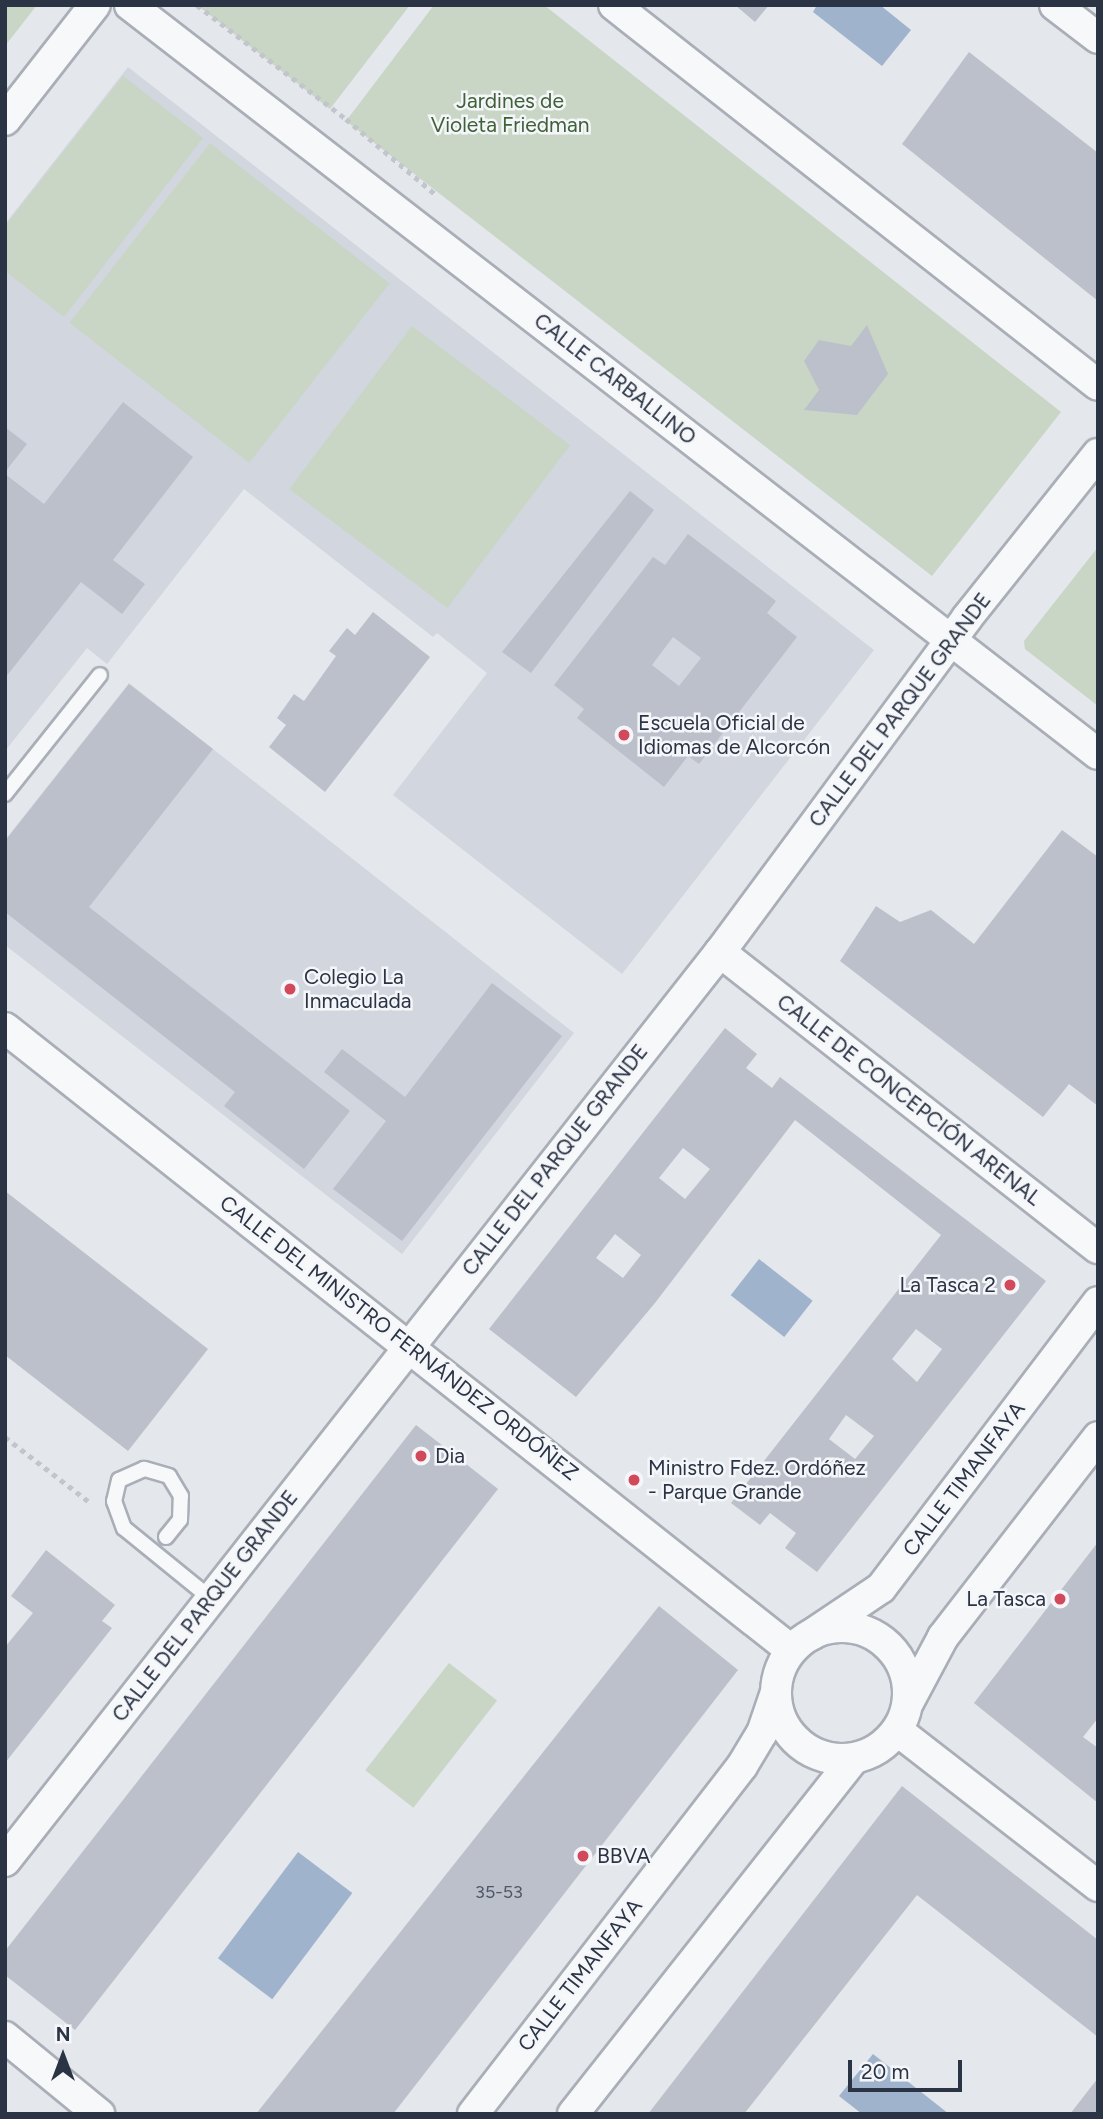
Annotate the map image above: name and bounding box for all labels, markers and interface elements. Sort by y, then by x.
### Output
park label: Jardines de Violeta Friedman [431,88,589,138]
street label: CALLE CARBALLINO [529,308,701,450]
street label: CALLE DEL PARQUE GRANDE [804,588,996,832]
place label: Escuela Oficial de Idiomas de Alcorcón [638,710,830,760]
marker: Escuela Oficial de Idiomas de Alcorcón [616,727,632,743]
place label: Colegio La Inmaculada [304,964,411,1014]
marker: Colegio La Inmaculada [282,981,298,997]
street label: CALLE DE CONCEPCIÓN ARENAL [772,989,1046,1211]
street label: CALLE DEL PARQUE GRANDE [457,1039,653,1281]
street label: CALLE DEL MINISTRO FERNÁNDEZ ORDÓÑEZ [215,1190,583,1486]
place label: La Tasca 2 [899,1272,996,1298]
marker: La Tasca 2 [1002,1277,1018,1293]
street label: CALLE TIMANFAYA [898,1397,1030,1561]
place label: Dia [435,1443,465,1469]
marker: Dia [413,1448,429,1464]
place label: Ministro Fdez. Ordóñez - Parque Grande [648,1455,866,1505]
marker: Ministro Fdez. Ordóñez - Parque Grande [626,1472,642,1488]
street label: CALLE DEL PARQUE GRANDE [107,1485,303,1727]
place label: La Tasca [966,1586,1046,1612]
marker: La Tasca [1052,1591,1068,1607]
place label: BBVA [597,1843,651,1869]
marker: BBVA [575,1848,591,1864]
house number: 35-53 [475,1881,523,1903]
street label: CALLE TIMANFAYA [513,1894,647,2056]
north arrow [28,2021,98,2091]
text: N [56,2023,70,2046]
scale bar [851,2046,965,2090]
text: 20 m [861,2059,909,2084]

